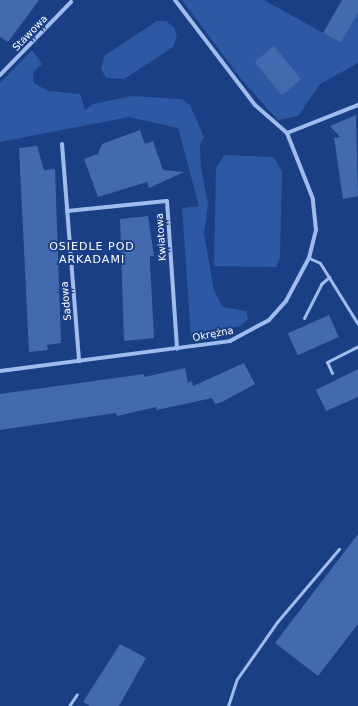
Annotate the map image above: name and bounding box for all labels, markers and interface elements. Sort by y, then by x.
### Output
street label: Stawowa [10,13,50,53]
street label: Kwiatowa [153,213,169,261]
district label: OSIEDLE POD ARKADAMI [49,241,135,267]
street label: Sadowa [58,281,74,321]
street label: Okrężna [191,324,235,344]

